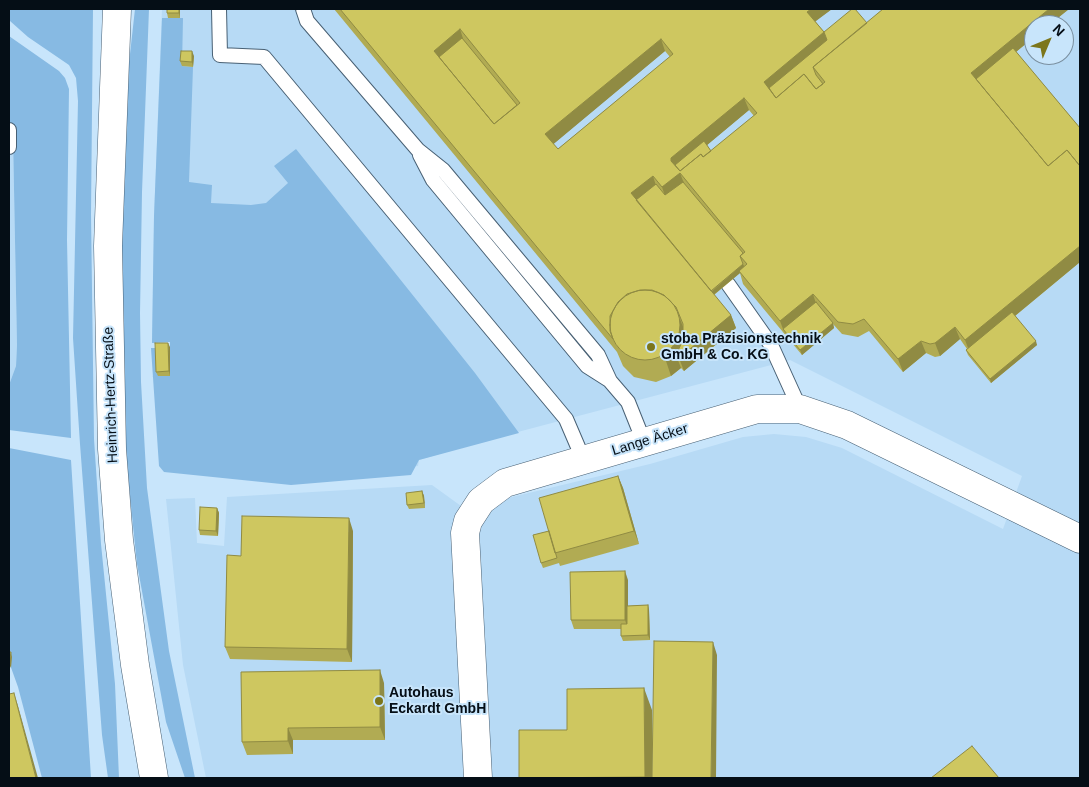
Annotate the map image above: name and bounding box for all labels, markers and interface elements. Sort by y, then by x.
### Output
north arrow [1024,15,1074,65]
text: N [1050,21,1068,39]
street label: Heinrich-Hertz-Straße [100,327,122,463]
place label: stoba Präzisionstechnik GmbH & Co. KG [661,331,821,364]
marker: stoba Präzisionstechnik GmbH & Co. KG [645,341,657,353]
street label: Lange Äcker [610,420,690,460]
place label: Autohaus Eckardt GmbH [389,685,486,718]
marker: Autohaus Eckardt GmbH [373,695,385,707]

